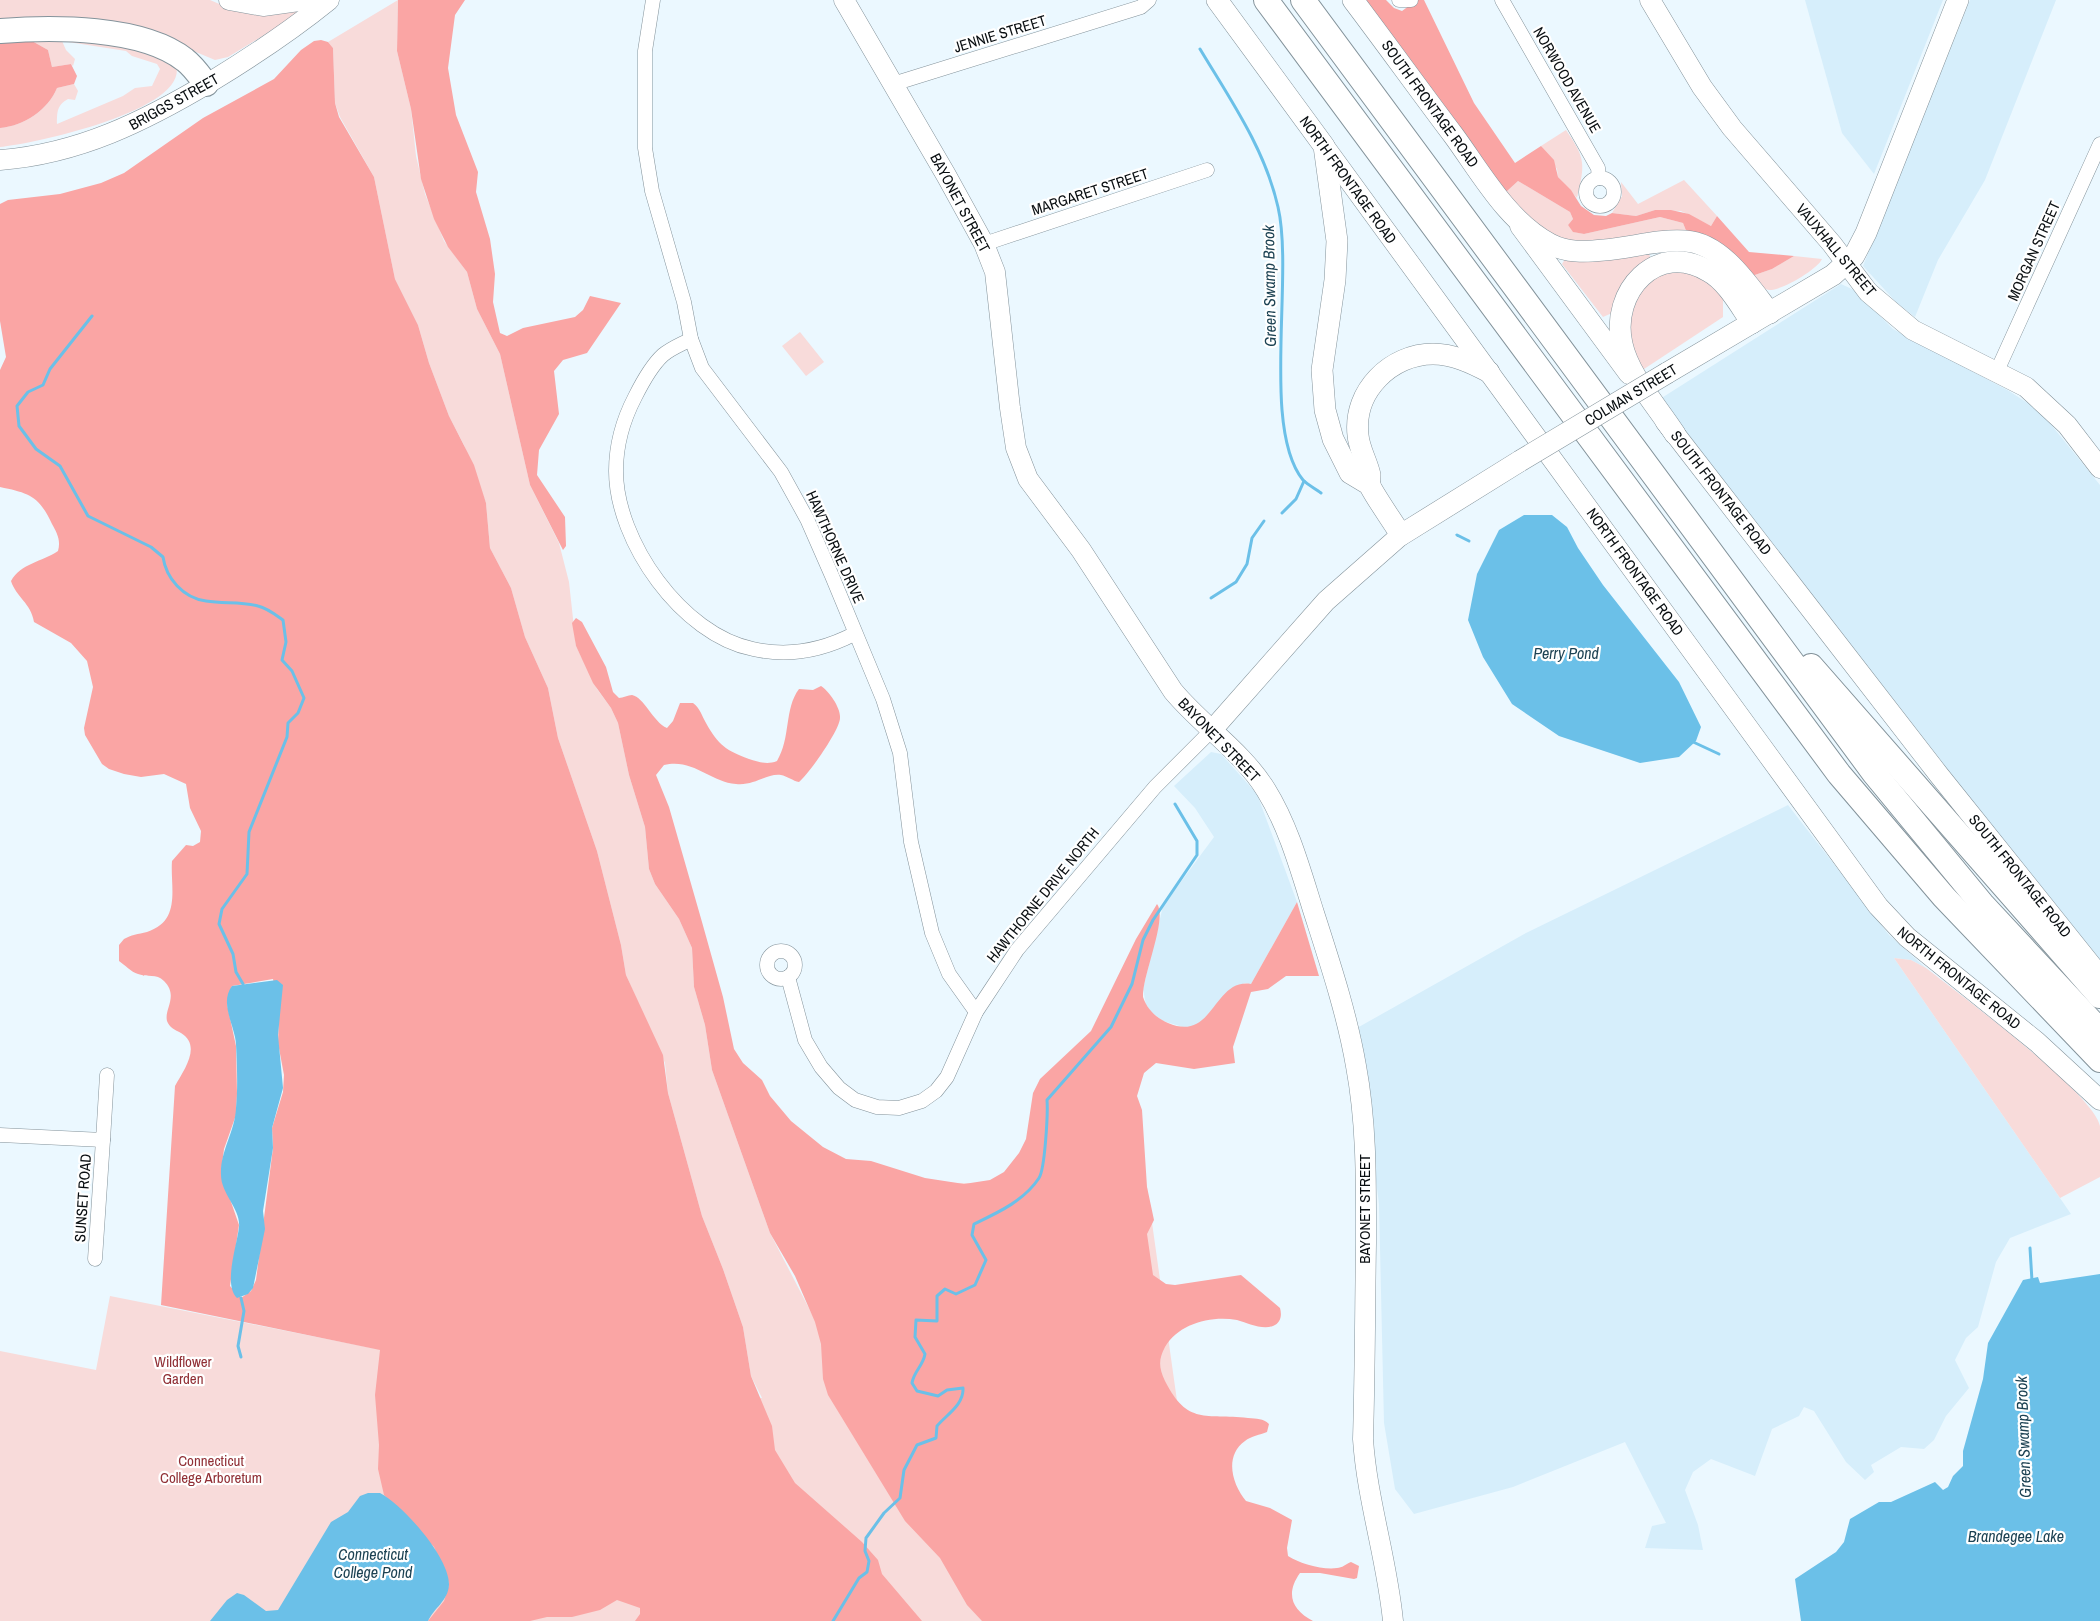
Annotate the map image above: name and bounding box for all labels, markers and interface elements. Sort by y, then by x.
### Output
street label: JENNIE STREET [951,9,1049,58]
street label: NORWOOD AVENUE [1529,23,1606,137]
street label: SOUTH FRONTAGE ROAD [1377,36,1484,172]
street label: BRIGGS STREET [125,68,223,135]
street label: NORTH FRONTAGE ROAD [1295,112,1402,248]
street label: BAYONET STREET [925,149,996,257]
street label: MARGARET STREET [1029,163,1151,220]
street label: MORGAN STREET [2002,197,2065,304]
street label: VAUXHALL STREET [1791,199,1882,301]
water label: Green Swamp Brook [1257,224,1281,347]
street label: COLMAN STREET [1581,358,1681,431]
street label: SOUTH FRONTAGE ROAD [1666,426,1777,559]
street label: HAWTHORNE DRIVE [801,487,870,606]
street label: NORTH FRONTAGE ROAD [1582,504,1689,640]
water label: Perry Pond [1533,642,1600,664]
street label: BAYONET STREET [1174,693,1265,787]
street label: SOUTH FRONTAGE ROAD [1964,810,2077,942]
street label: HAWTHORNE DRIVE NORTH [982,823,1104,967]
street label: NORTH FRONTAGE ROAD [1893,921,2026,1034]
street label: SUNSET ROAD [69,1153,96,1243]
street label: BAYONET STREET [1354,1154,1375,1264]
park label: Wildflower Garden [154,1351,212,1389]
water label: Green Swamp Brook [2010,1375,2036,1498]
park label: Connecticut College Arboretum [160,1450,262,1488]
water label: Brandegee Lake [1968,1525,2064,1547]
water label: Connecticut College Pond [334,1543,413,1583]

